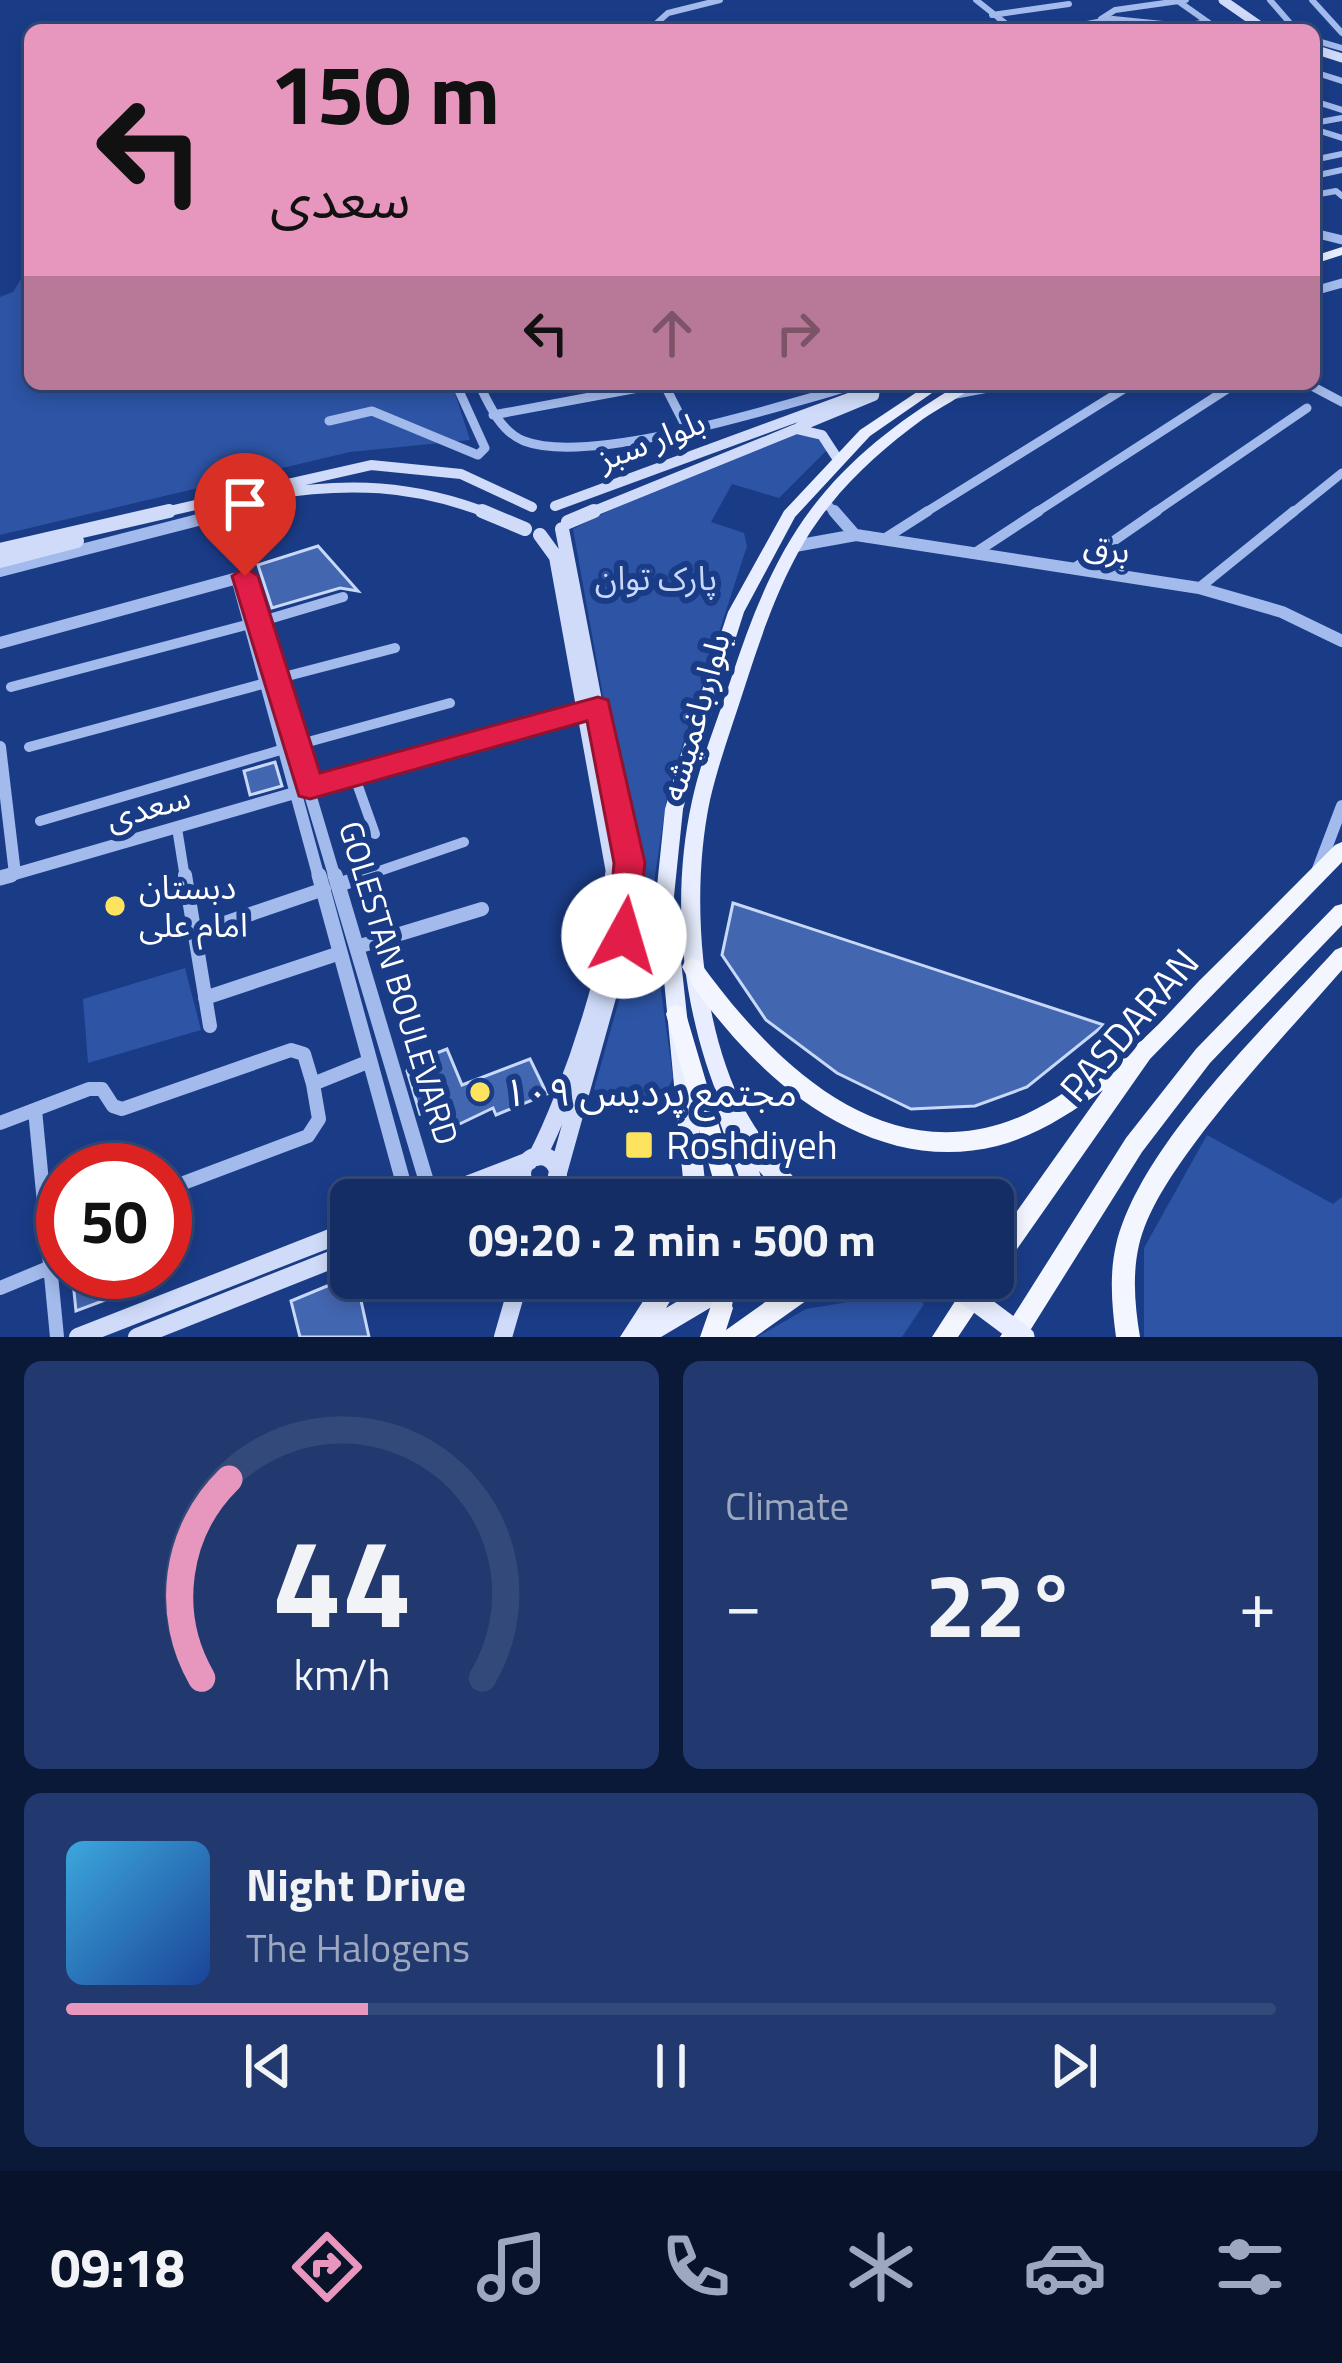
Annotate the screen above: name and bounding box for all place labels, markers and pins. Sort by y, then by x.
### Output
pin [194,453,296,576]
place label: دبستان امام علی [139,862,248,950]
marker: دبستان امام علی [102,893,128,919]
place label: مجتمع پردیس ۱۰۹ [504,1062,797,1122]
marker: مجتمع پردیس ۱۰۹ [467,1079,493,1105]
place label: Roshdiyeh [666,1115,838,1174]
marker: Roshdiyeh [623,1129,655,1161]

